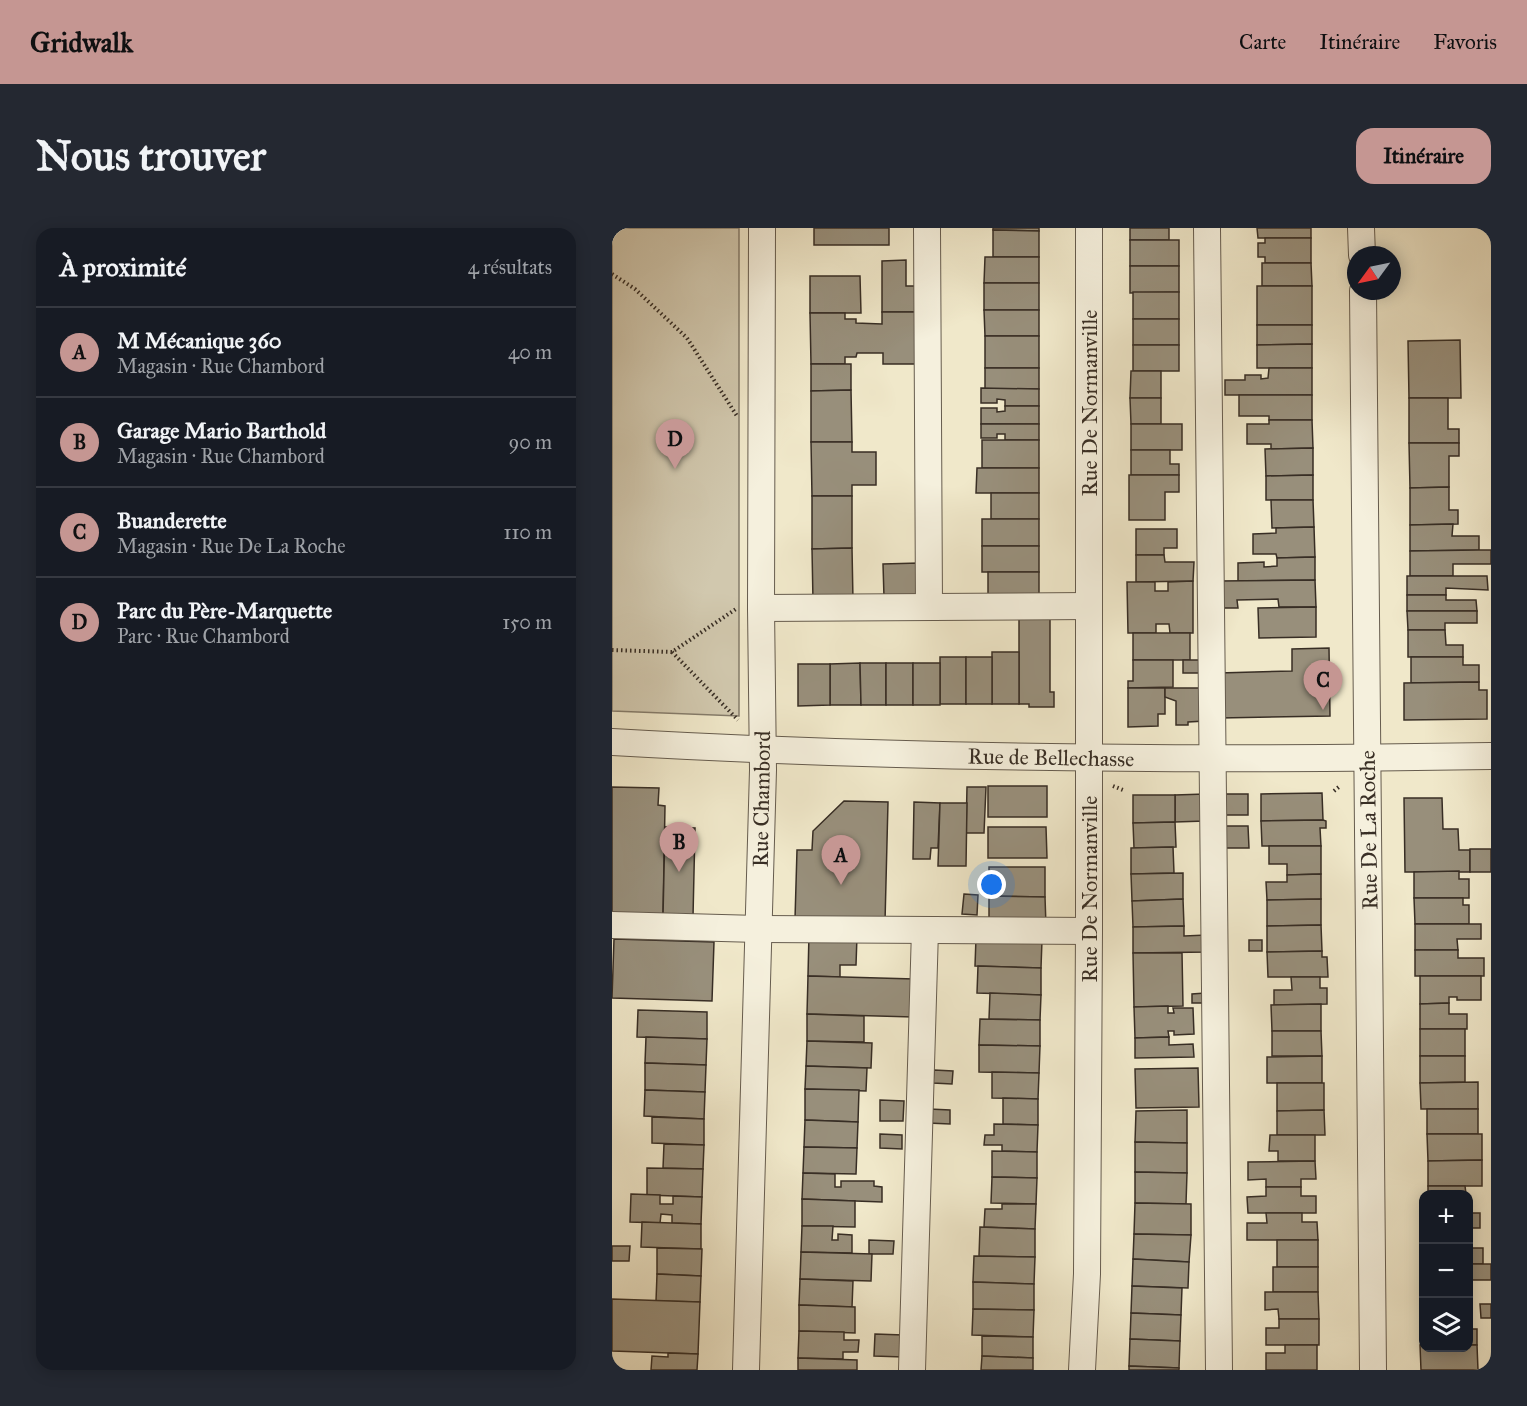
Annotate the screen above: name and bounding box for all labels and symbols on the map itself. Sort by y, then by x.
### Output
north arrow [1347,246,1401,300]
street label: Rue De Normanville [1076,310,1103,496]
pin: D [656,420,694,469]
pin: C [1304,660,1342,710]
street label: Rue Chambord [747,730,776,868]
street label: Rue de Bellechasse [967,743,1134,772]
street label: Rue De La Roche [1354,750,1383,910]
street label: Rue De Normanville [1076,796,1103,982]
pin: B [660,822,698,872]
pin: A [822,836,860,885]
your location [977,870,1006,899]

